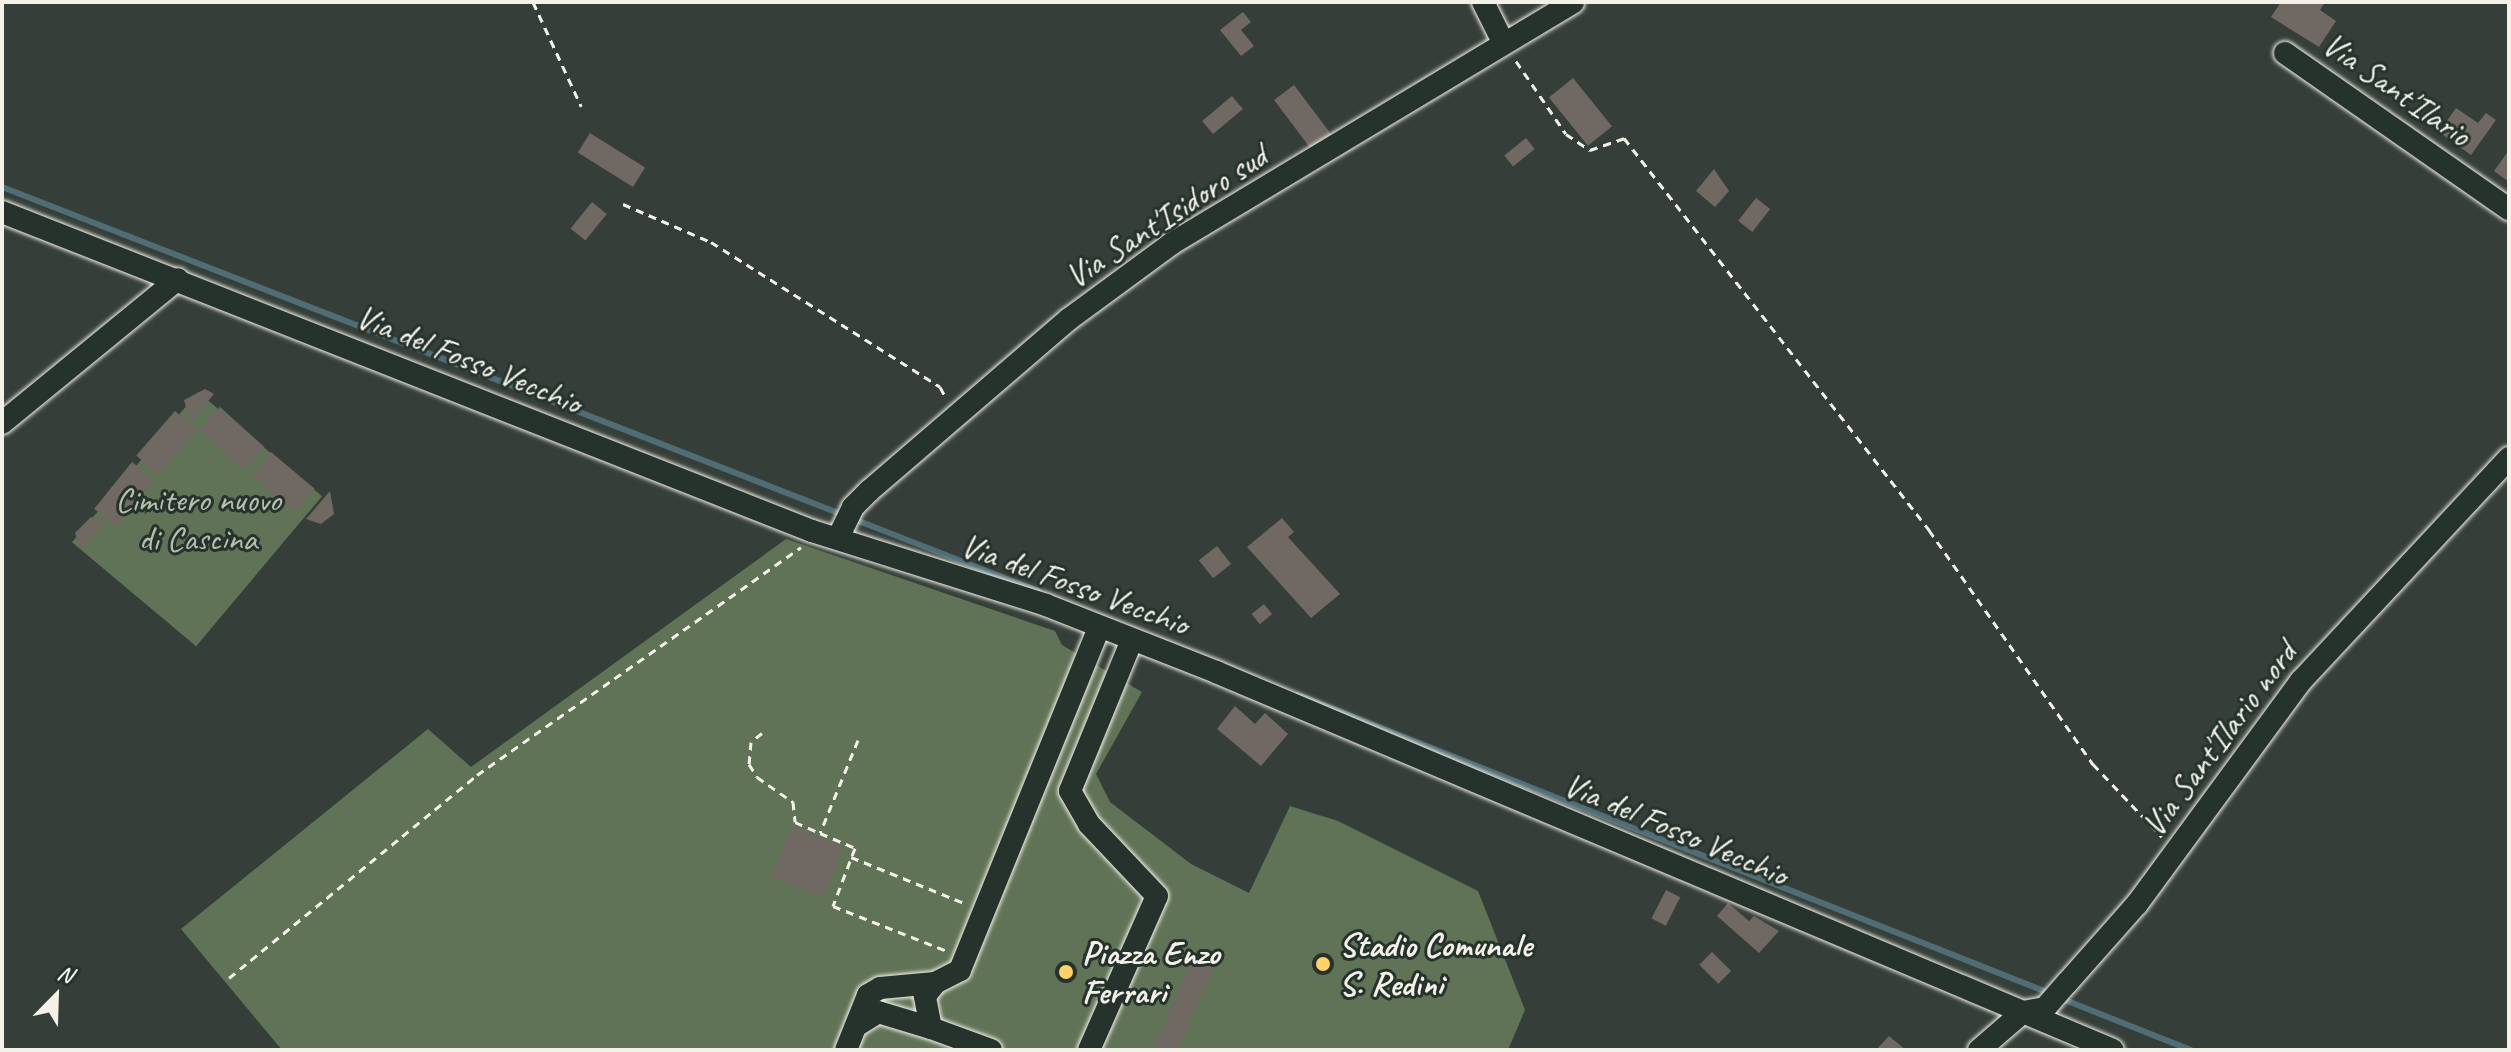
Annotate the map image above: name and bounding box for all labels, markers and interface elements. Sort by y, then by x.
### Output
street label: Via Sant'Ilario [2315,23,2479,155]
street label: Via Sant'Isidoro sud [1057,135,1275,297]
street label: Via del Fosso Vecchio [351,296,587,422]
park label: Cimitero nuovo di Cascina [115,479,281,558]
street label: Via del Fosso Vecchio [956,524,1194,644]
street label: Via Sant'Ilario nord [2133,634,2305,844]
street label: Via del Fosso Vecchio [1559,764,1793,894]
place label: Stadio Comunale S. Redini [1339,924,1532,1004]
place label: Piazza Enzo Ferrari [1082,932,1220,1012]
marker: Stadio Comunale S. Redini [1314,955,1332,973]
north arrow [16,956,96,1036]
text: N [54,958,77,989]
marker: Piazza Enzo Ferrari [1057,963,1075,981]

